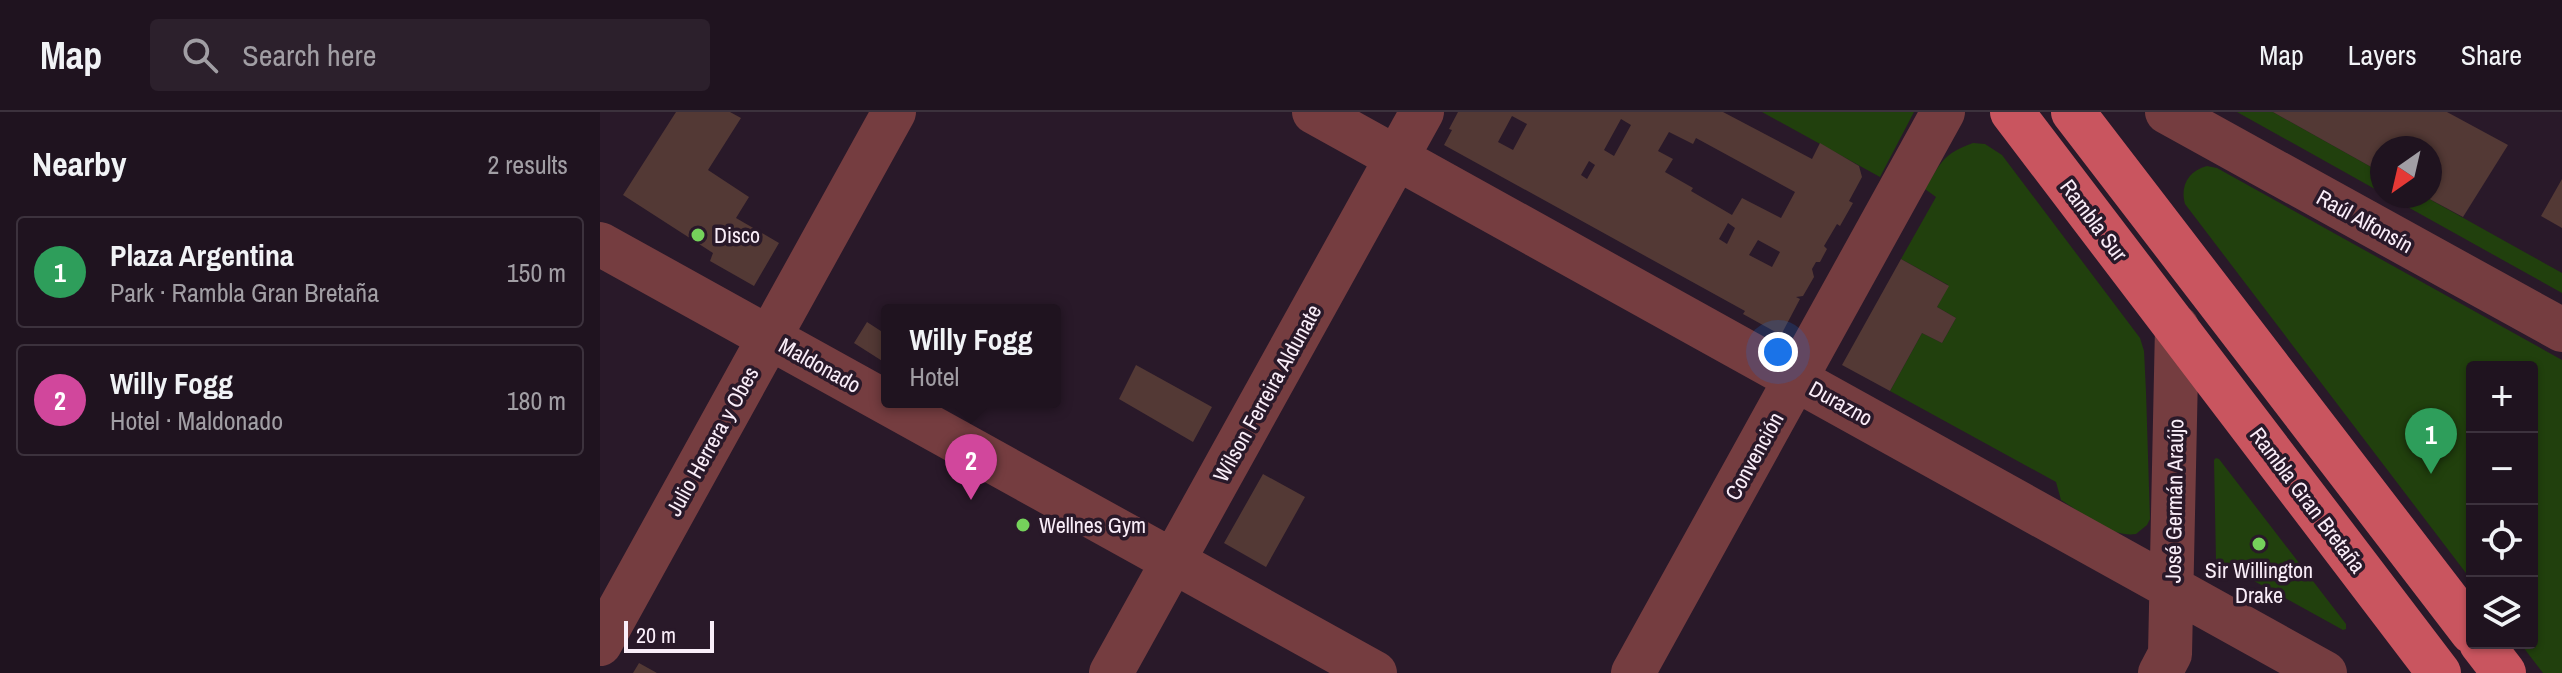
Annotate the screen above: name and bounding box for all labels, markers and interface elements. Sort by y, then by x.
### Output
search box [150,19,710,91]
text: Map [40,30,102,81]
icon: search [178,33,222,77]
text: Search here [242,35,376,75]
text: Map [2259,36,2304,74]
text: Layers [2348,36,2417,74]
text: Share [2461,36,2522,74]
north arrow [2370,136,2442,208]
text: Nearby [32,141,127,187]
text: 2 results [487,147,568,182]
street label: Rambla Sur [2053,173,2135,267]
street label: Raúl Alfonsín [2311,182,2419,260]
place label: Disco [714,220,760,250]
marker: Disco [689,226,707,244]
text: Plaza Argentina [110,235,294,275]
text: 1 [54,255,66,290]
text: 150 m [507,255,566,290]
text: Park · Rambla Gran Bretaña [110,275,379,310]
street label: Wilson Ferreira Aldunate [1206,299,1328,487]
popup [881,304,1061,408]
text: Willy Fogg [910,319,1032,359]
street label: Maldonado [774,330,866,400]
your location [1758,332,1798,372]
text: Hotel [910,359,959,394]
street label: Julio Herrera y Obes [659,361,765,521]
map controls [2466,361,2538,649]
button: + [2466,361,2538,433]
text: Willy Fogg [110,363,233,403]
street label: Durazno [1804,373,1878,433]
text: 2 [54,383,66,418]
text: 180 m [507,383,566,418]
text: Hotel · Maldonado [110,403,283,438]
street label: Convención [1718,407,1790,505]
pin: 1 [2405,408,2457,474]
street label: José Germán Araújo [2158,419,2190,583]
street label: Rambla Gran Bretaña [2243,421,2373,579]
button: − [2466,433,2538,505]
pin: 2 [945,434,997,500]
button: locate [2466,505,2538,577]
place label: Wellnes Gym [1039,510,1146,540]
marker: Wellnes Gym [1014,516,1032,534]
marker: Sir Willington Drake [2250,535,2268,553]
place label: Sir Willington Drake [2205,555,2313,610]
button: layers [2466,577,2538,649]
scale bar [624,617,714,653]
text: 20 m [636,620,676,650]

